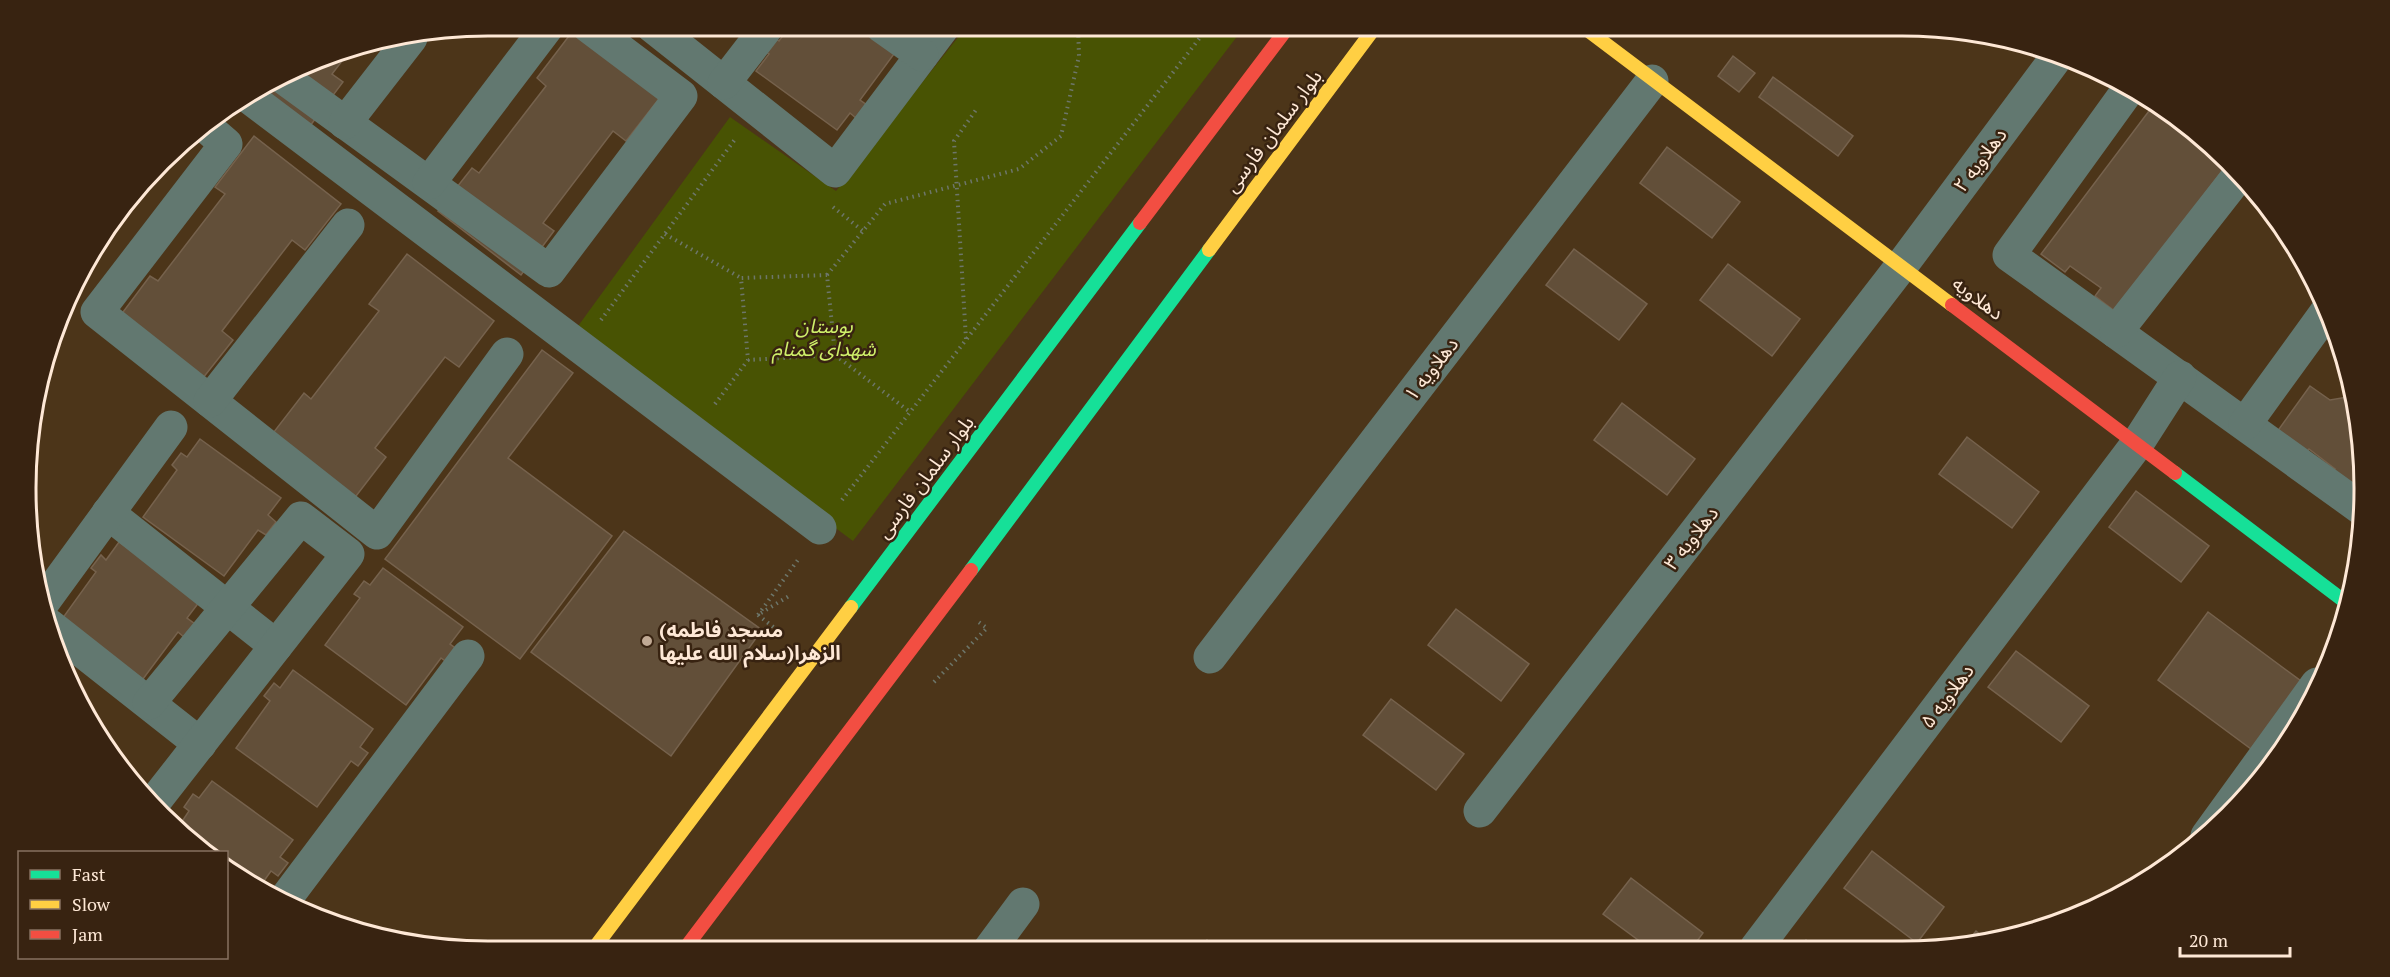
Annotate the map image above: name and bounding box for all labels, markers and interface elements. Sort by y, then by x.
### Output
street label: بلوار سلمان فارسی [1217,64,1328,198]
street label: دهلاویه ۲ [1947,122,2013,197]
street label: دهلاویه [1947,269,2009,326]
park label: بوستان شهدای گمنام [771,312,876,364]
street label: دهلاویه ۱ [1397,331,1464,406]
street label: بلوار سلمان فارسی [869,410,980,544]
street label: دهلاویه ۳ [1657,500,1724,575]
place label: (مسجد فاطمه الزهرا(سلام الله علیها [659,616,841,668]
marker: (مسجد فاطمه الزهرا(سلام الله علیها [640,634,654,648]
street label: دهلاویه ۵ [1914,658,1980,733]
legend [18,851,228,959]
text: Fast [72,862,106,886]
text: Slow [72,892,111,916]
scale bar [2180,920,2290,958]
text: Jam [72,922,103,946]
text: 20 m [2189,928,2229,952]

